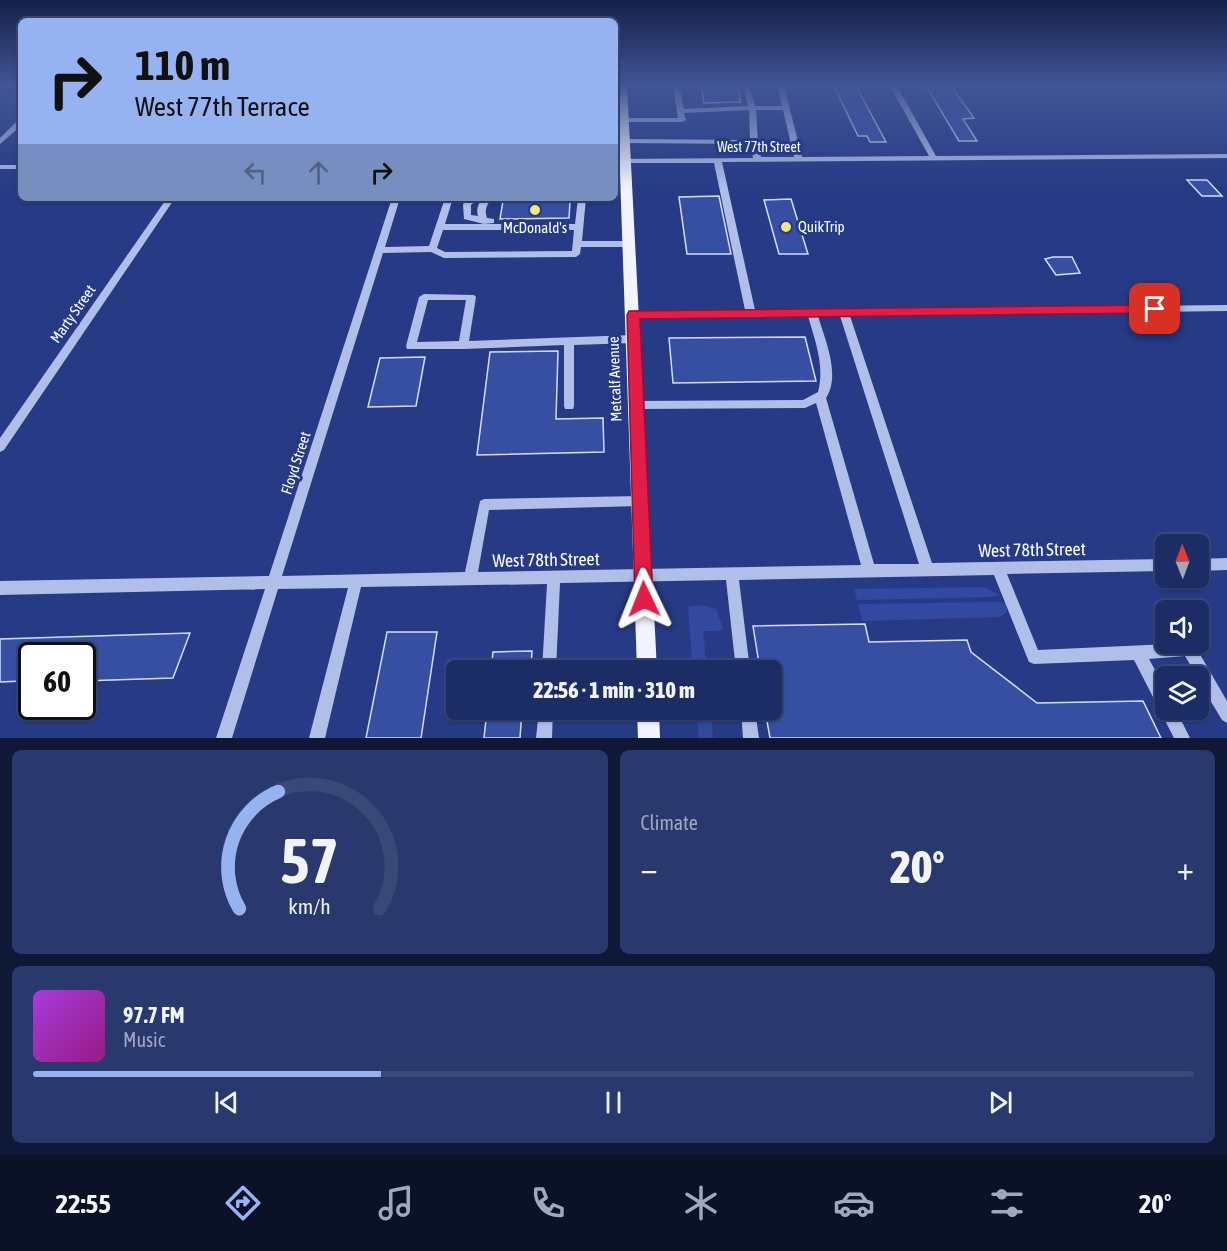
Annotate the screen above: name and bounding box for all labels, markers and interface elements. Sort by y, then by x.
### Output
text: 110 m [135,41,230,89]
icon: right [36,42,114,120]
text: West 77th Terrace [135,91,310,122]
street label: West 77th Street [717,139,801,155]
icon: left [239,156,272,189]
icon: ahead [302,156,335,189]
icon: right [365,156,398,189]
marker: McDonald's [528,203,542,217]
place label: QuikTrip [798,218,845,235]
place label: McDonald's [503,219,567,236]
marker: QuikTrip [779,220,793,234]
street label: Marty Street [46,281,99,346]
pin [1129,283,1180,334]
icon: arrive [1138,292,1171,325]
street label: Metcalf Avenue [605,336,624,422]
street label: Floyd Street [277,429,314,496]
north arrow [1155,534,1209,588]
map controls [1155,534,1209,720]
street label: West 78th Street [978,538,1086,561]
street label: West 78th Street [492,548,600,571]
position arrow [612,567,676,631]
button: sound [1155,600,1209,654]
speed limit sign: 60 [18,642,96,720]
button: layers [1155,666,1209,720]
text: 22:56 · 1 min · 310 m [533,677,695,703]
text: Climate [641,811,698,834]
text: 57 [280,825,339,896]
text: 20° [890,841,945,893]
text: − [641,849,658,887]
text: + [1177,849,1194,887]
text: km/h [288,894,331,919]
text: 97.7 FM [123,1002,185,1028]
text: Music [123,1028,165,1051]
icon: previous [210,1086,243,1119]
icon: pause [597,1086,630,1119]
icon: next [984,1086,1017,1119]
icon: directions [222,1182,264,1224]
icon: music [375,1182,417,1224]
icon: phone [527,1182,569,1224]
icon: climate [680,1182,722,1224]
icon: car [833,1182,875,1224]
icon: filters [986,1182,1028,1224]
text: 22:55 [55,1188,111,1219]
text: 20° [1139,1188,1172,1219]

